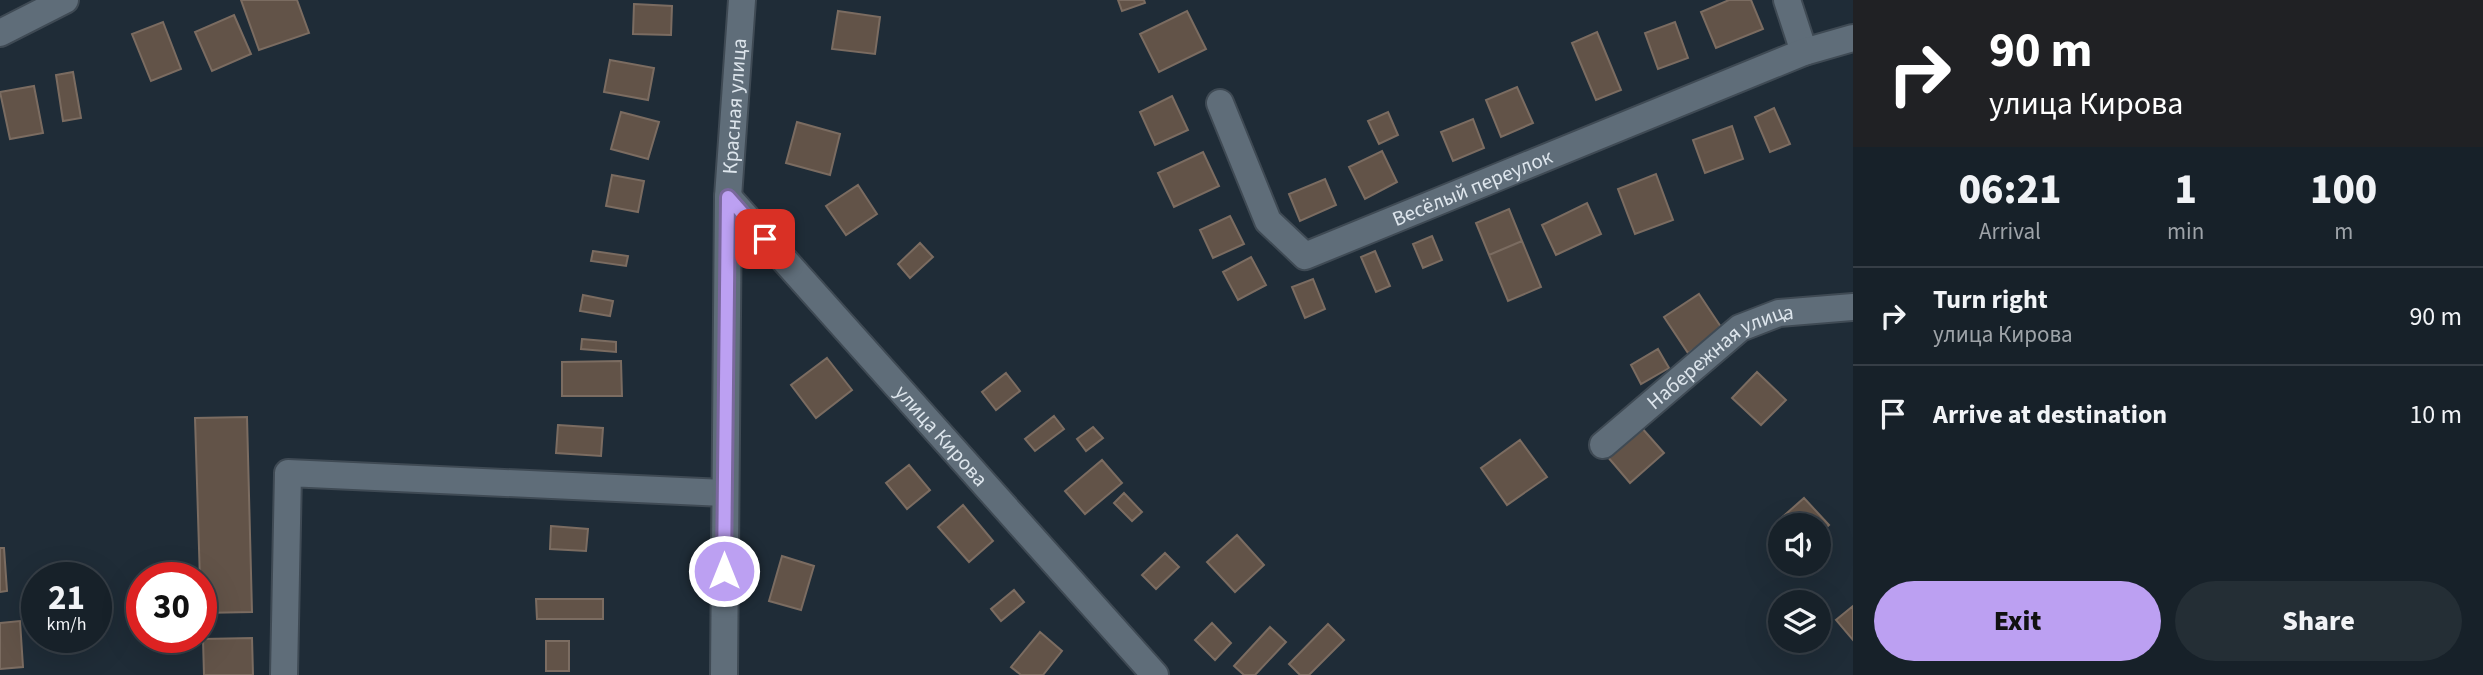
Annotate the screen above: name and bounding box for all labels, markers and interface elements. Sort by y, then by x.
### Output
text: 90 m [1989,16,2093,86]
icon: right [1874,28,1965,119]
street label: Красная улица [715,37,754,175]
text: улица Кирова [1989,81,2183,127]
street label: Весёлый переулок [1388,141,1557,234]
text: 06:21 [1959,160,2061,220]
text: 1 [2174,160,2197,220]
text: 100 [2310,160,2377,220]
pin [735,209,795,269]
text: Arrival [1979,215,2041,248]
text: min [2167,215,2204,248]
text: m [2334,215,2353,248]
icon: arrive [746,220,784,258]
text: Turn right [1933,281,2048,318]
street label: Набережная улица [1640,297,1795,417]
icon: right [1874,297,1912,335]
text: 90 m [2409,298,2462,335]
text: улица Кирова [1933,318,2073,351]
street label: улица Кирова [887,378,995,493]
icon: arrive [1874,395,1912,433]
text: Arrive at destination [1933,396,2167,433]
text: 10 m [2409,396,2462,433]
map controls [1768,513,1831,653]
button: sound [1768,513,1831,576]
position arrow [687,534,761,608]
speed limit sign: 30 [126,562,217,653]
text: 21 [48,573,85,623]
button: Exit [1874,581,2161,661]
button: Share [2175,581,2462,661]
button: layers [1768,590,1831,653]
text: km/h [47,612,86,637]

